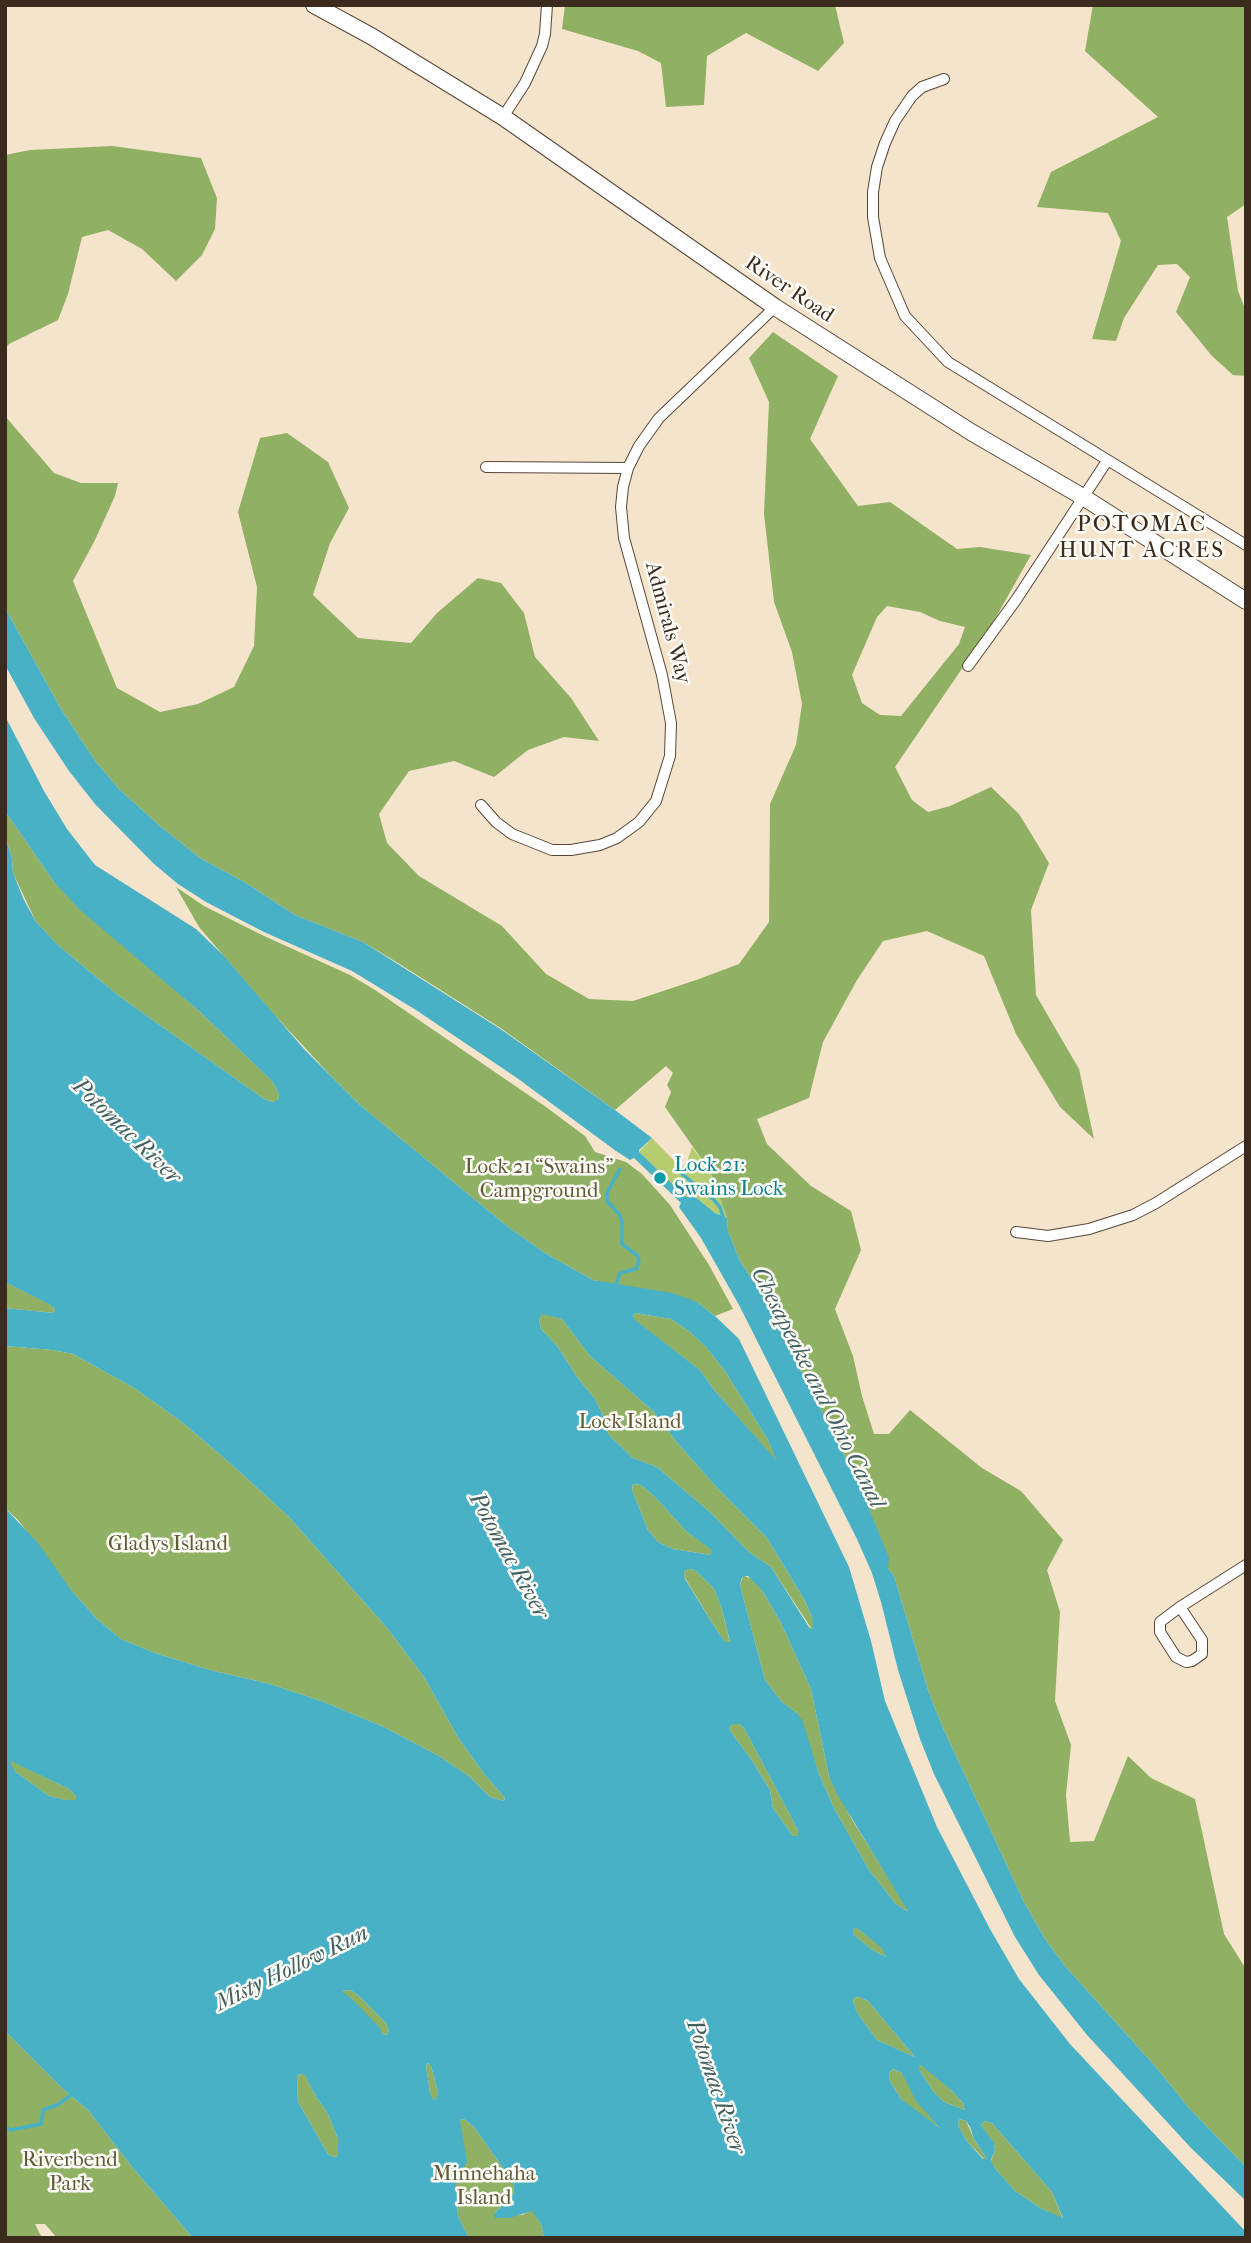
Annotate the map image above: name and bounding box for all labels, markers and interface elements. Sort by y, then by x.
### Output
street label: River Road [740,251,838,329]
district label: POTOMAC HUNT ACRES [1060,511,1224,565]
street label: Admirals Way [639,559,695,687]
water label: Potomac River [66,1073,186,1191]
place label: Lock 21: Swains Lock [674,1153,784,1203]
park label: Lock 21 “Swains” Campground [465,1155,613,1205]
marker: Lock 21: Swains Lock [652,1170,668,1186]
water label: Chesapeake and Ohio Canal [744,1263,890,1513]
park label: Lock Island [579,1410,681,1436]
water label: Potomac River [462,1488,554,1624]
park label: Gladys Island [108,1532,228,1558]
water label: Misty Hollow Run [211,1920,373,2018]
water label: Potomac River [679,2016,751,2158]
park label: Riverbend Park [22,2148,118,2198]
park label: Minnehaha Island [432,2162,536,2212]

